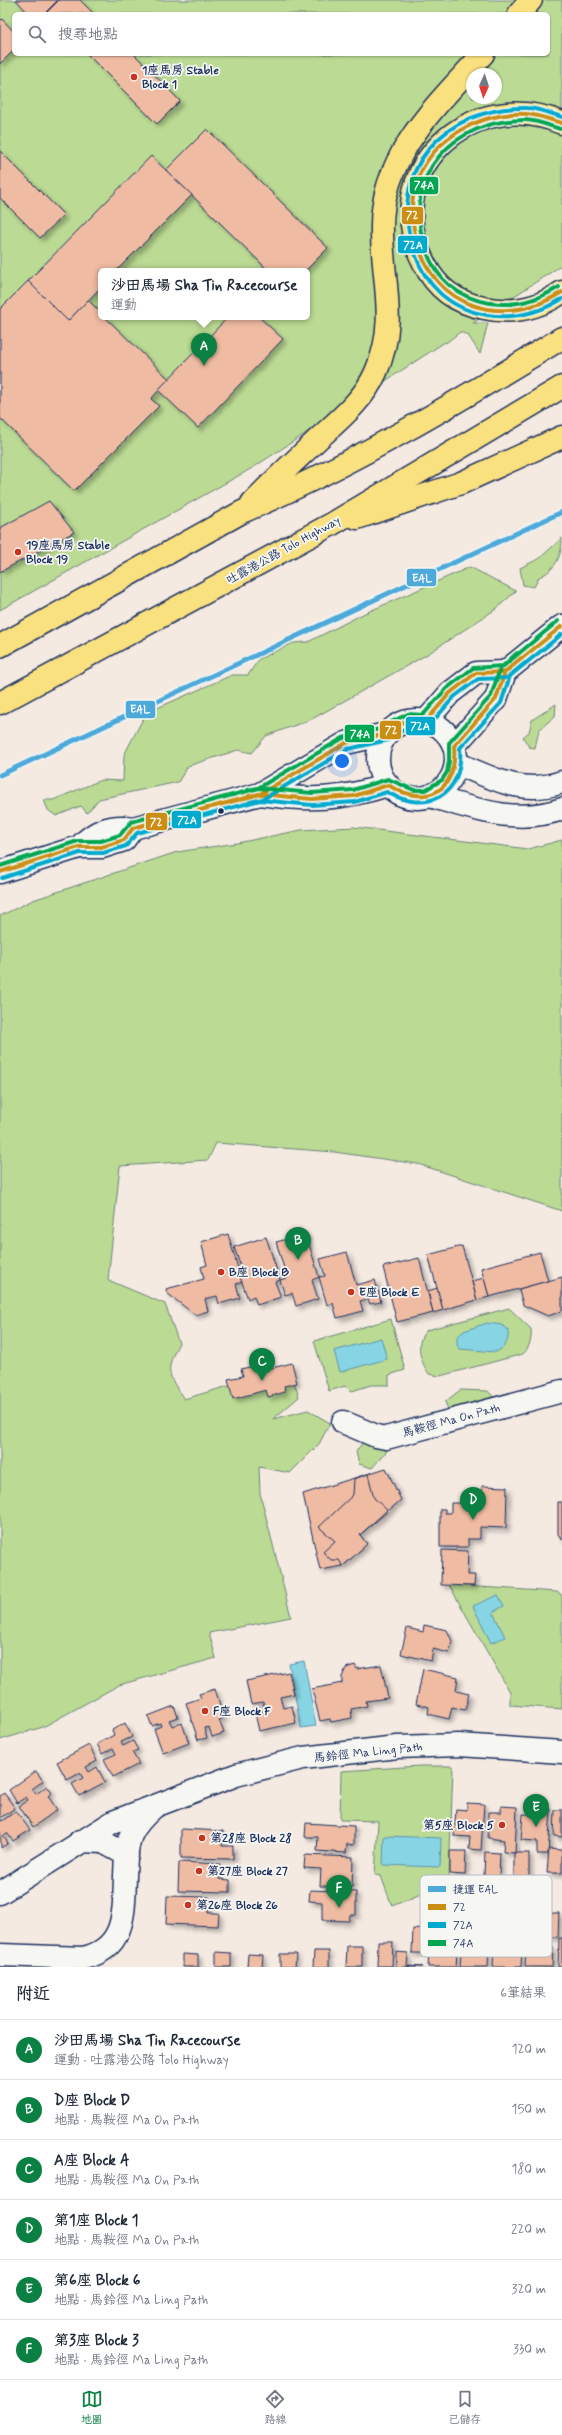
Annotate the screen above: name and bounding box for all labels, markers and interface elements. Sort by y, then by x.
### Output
search box [12,12,550,56]
icon: search [26,23,48,45]
text: 搜尋地點 [58,25,118,45]
place label: 1座馬房 Stable Block 1 [142,63,219,93]
north arrow [466,68,502,104]
marker: 1座馬房 Stable Block 1 [129,72,139,82]
line badge: 74A [409,176,439,195]
text: 74A [414,179,434,193]
line badge: 72 [401,206,424,225]
text: 72 [406,209,418,223]
line badge: 72A [397,235,428,254]
text: 72A [403,239,423,253]
popup [98,268,310,320]
text: 沙田馬場 Sha Tin Racecourse [111,276,297,296]
text: 運動 [111,297,137,314]
pin: A [191,333,217,366]
street label: 吐露港公路 Tolo Highway [224,513,344,589]
place label: 19座馬房 Stable Block 19 [26,538,111,568]
marker: 19座馬房 Stable Block 19 [13,547,23,557]
line badge: EAL [406,568,437,587]
text: EAL [412,572,432,586]
line badge: EAL [125,700,156,719]
text: EAL [130,703,150,717]
line badge: 72A [405,716,436,736]
line badge: 72 [379,720,402,740]
text: 72A [410,720,430,734]
line badge: 74A [344,724,375,743]
text: 72 [385,724,397,738]
text: 74A [350,728,370,742]
your location [332,751,352,771]
unlabelled marker [216,806,226,816]
line badge: 72A [171,810,202,829]
line badge: 72 [145,812,168,831]
text: 72A [177,814,197,828]
text: 72 [150,816,162,830]
pin: B [285,1227,311,1260]
place label: B座 Block B [229,1265,290,1281]
marker: B座 Block B [216,1267,226,1277]
place label: E座 Block E [359,1285,420,1301]
marker: E座 Block E [346,1287,356,1297]
pin: C [249,1348,275,1381]
street label: 馬鞍徑 Ma On Path [401,1400,502,1442]
pin: D [460,1487,486,1520]
place label: F座 Block F [213,1704,271,1720]
marker: F座 Block F [200,1706,210,1716]
street label: 馬鈴徑 Ma Ling Path [313,1739,423,1767]
pin: E [523,1794,549,1827]
place label: 第5座 Block 5 [423,1818,495,1834]
marker: 第5座 Block 5 [497,1820,507,1830]
place label: 第28座 Block 28 [210,1831,292,1847]
marker: 第28座 Block 28 [197,1833,207,1843]
place label: 第27座 Block 27 [207,1864,288,1880]
marker: 第27座 Block 27 [194,1866,204,1876]
pin: F [326,1875,352,1908]
legend [420,1875,552,1957]
text: 捷運 EAL [453,1883,498,1897]
place label: 第26座 Block 26 [196,1898,278,1914]
marker: 第26座 Block 26 [183,1900,193,1910]
text: 72 [453,1901,466,1915]
text: 72A [453,1919,473,1933]
text: 74A [453,1937,474,1951]
text: 附近 [16,1983,50,2005]
text: 6筆結果 [500,1985,546,2002]
text: 沙田馬場 Sha Tin Racecourse [54,2031,241,2051]
text: A [25,2041,33,2058]
text: 120 m [512,2041,546,2058]
text: 運動 · 吐露港公路 Tolo Highway [54,2052,229,2069]
text: D座 Block D [54,2091,130,2111]
text: B [25,2101,33,2118]
text: 150 m [512,2101,546,2118]
text: 地點 · 馬鞍徑 Ma On Path [54,2112,199,2129]
text: A座 Block A [54,2151,129,2171]
text: C [24,2161,34,2178]
text: 180 m [511,2161,546,2178]
text: 地點 · 馬鞍徑 Ma On Path [54,2172,199,2189]
text: 第1座 Block 1 [54,2211,139,2231]
text: D [25,2221,33,2238]
text: 220 m [511,2221,546,2238]
text: 地點 · 馬鞍徑 Ma On Path [54,2232,199,2249]
text: 第6座 Block 6 [54,2271,141,2291]
text: E [25,2281,33,2298]
text: 320 m [512,2281,546,2298]
text: 地點 · 馬鈴徑 Ma Ling Path [54,2292,208,2309]
text: 第3座 Block 3 [54,2331,139,2351]
text: F [26,2341,32,2358]
text: 330 m [513,2341,546,2358]
text: 地點 · 馬鈴徑 Ma Ling Path [54,2352,208,2369]
tab: 地圖 [81,2388,103,2427]
tab: 路線 [264,2388,286,2427]
tab: 已儲存 [448,2388,481,2427]

